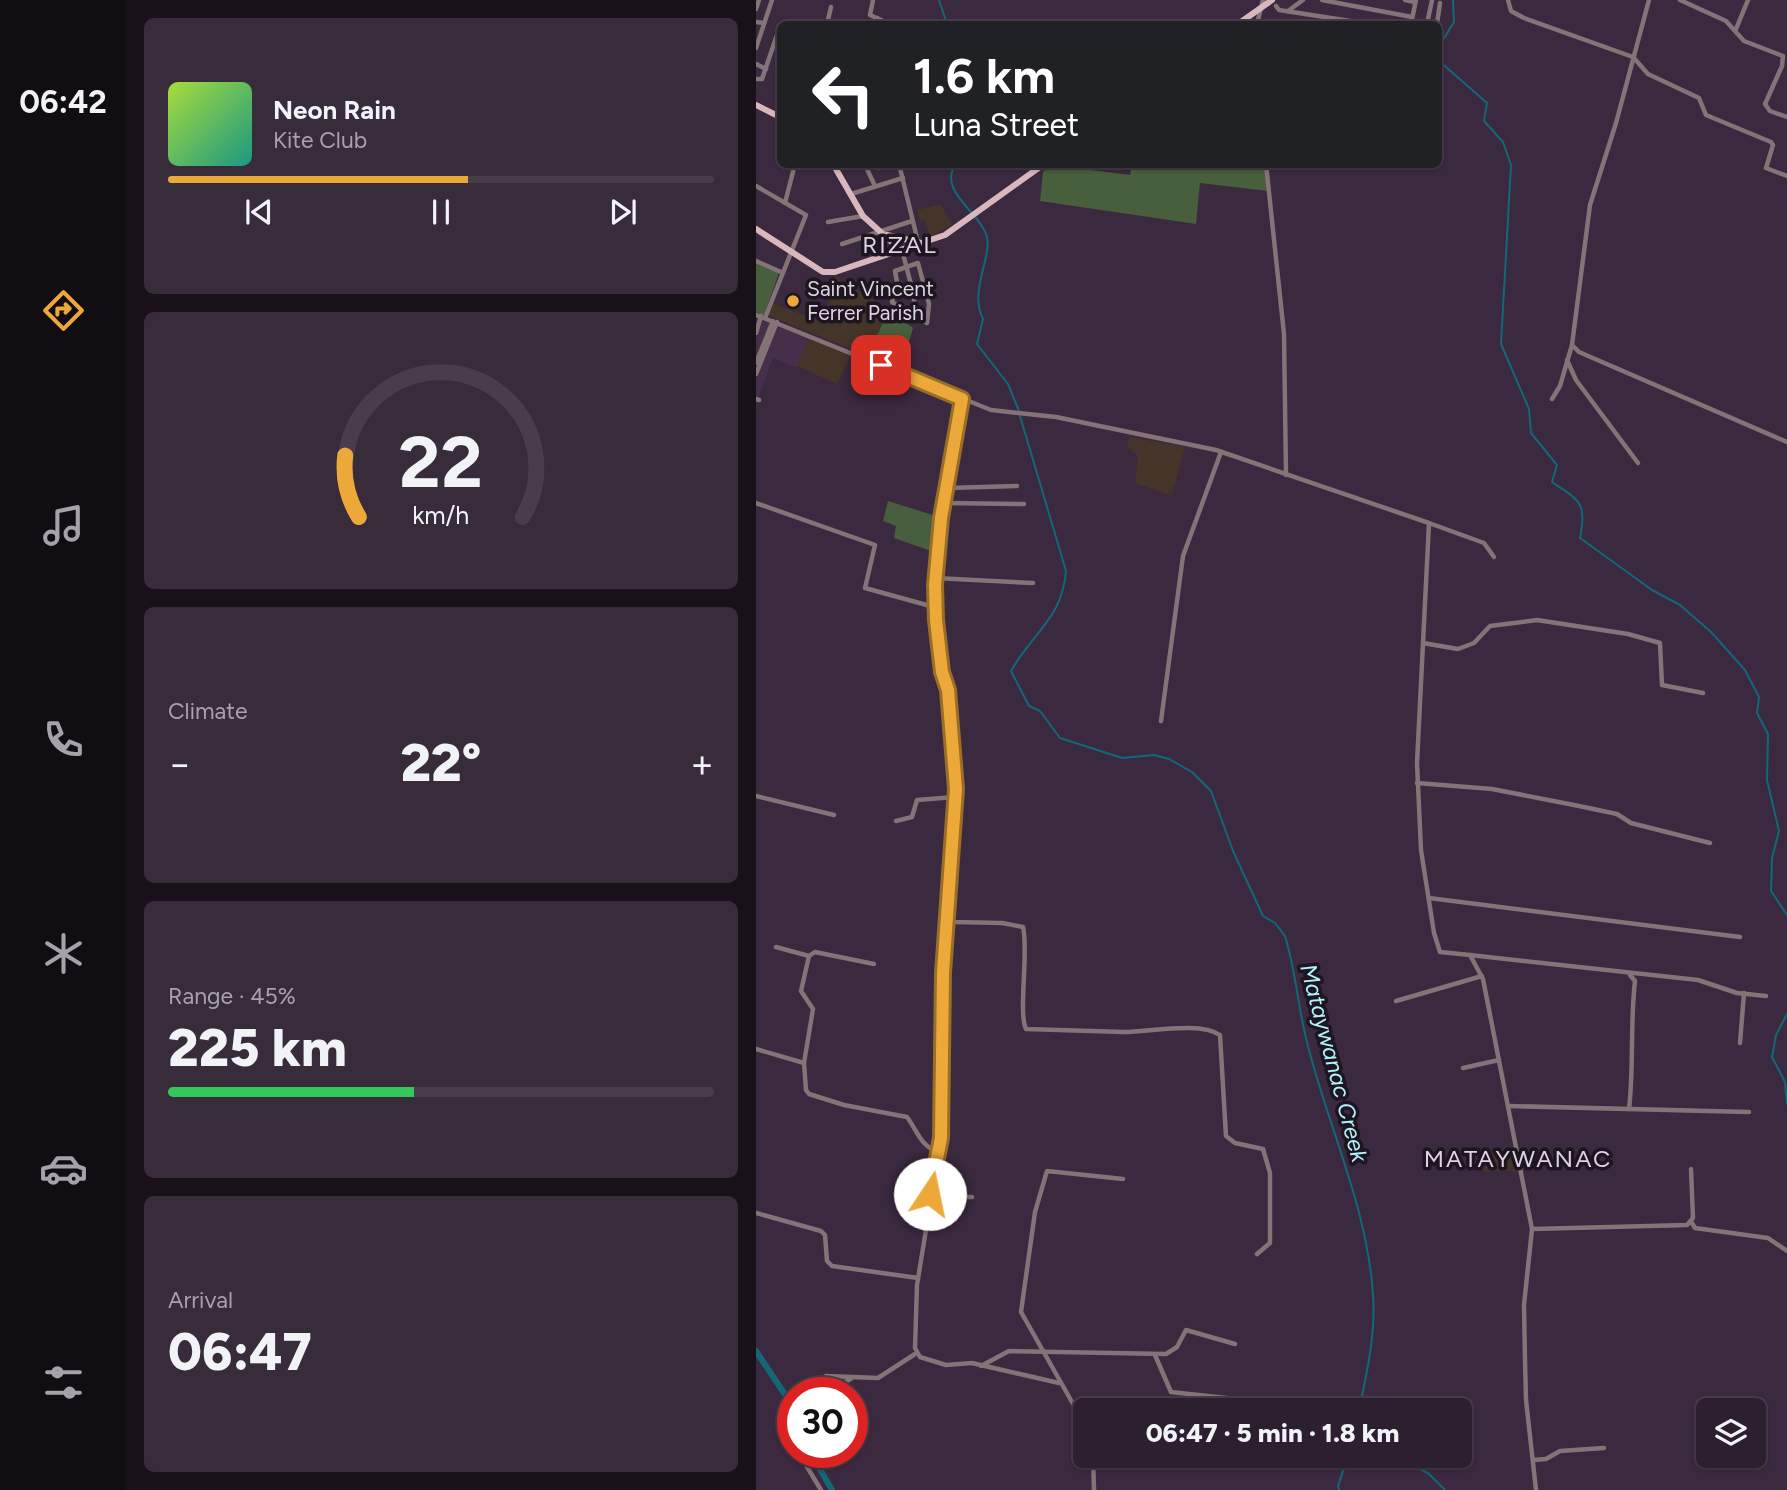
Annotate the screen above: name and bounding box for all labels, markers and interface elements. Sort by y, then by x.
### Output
text: 1.6 km [913,46,1055,105]
icon: left [798,49,889,140]
text: 06:42 [19,83,107,121]
text: Neon Rain [273,94,396,126]
text: Luna Street [913,106,1079,144]
text: Kite Club [273,126,367,154]
icon: previous [240,193,278,231]
icon: pause [422,193,460,231]
icon: next [604,193,642,231]
district label: RIZAL [862,230,938,259]
place label: Saint Vincent Ferrer Parish [807,276,934,325]
icon: directions [39,286,88,335]
marker: Saint Vincent Ferrer Parish [785,293,801,309]
pin [851,335,911,395]
icon: arrive [862,346,900,384]
text: 22 [399,418,483,505]
text: km/h [412,499,470,529]
icon: music [39,501,88,550]
text: Climate [168,697,247,725]
icon: phone [39,715,88,764]
text: 22° [400,732,482,794]
text: − [168,741,192,787]
text: + [690,741,714,787]
icon: climate [39,929,88,978]
water label: Mataywanac Creek [1294,961,1374,1166]
text: Range · 45% [168,982,296,1010]
text: 225 km [168,1017,347,1079]
icon: car [39,1144,88,1193]
district label: MATAYWANAC [1424,1144,1612,1173]
position arrow [893,1157,967,1231]
text: Arrival [168,1286,233,1314]
text: 06:47 [168,1321,312,1383]
icon: filters [39,1358,88,1407]
speed limit sign: 30 [777,1377,868,1468]
map controls [1696,1398,1766,1468]
button: layers [1696,1398,1766,1468]
text: 06:47 · 5 min · 1.8 km [1146,1417,1399,1449]

